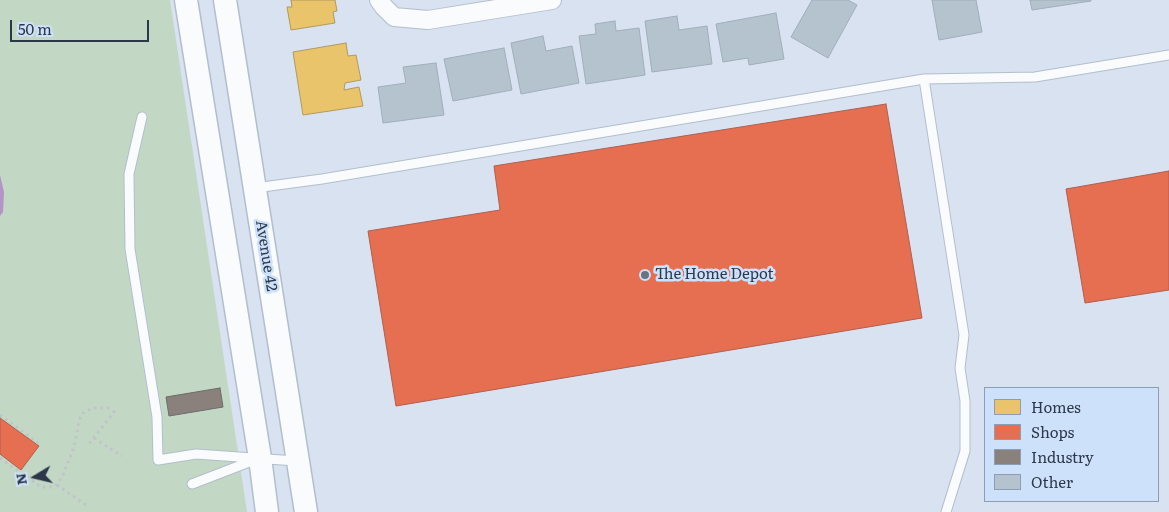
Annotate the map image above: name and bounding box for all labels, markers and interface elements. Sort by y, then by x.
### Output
scale bar [12,10,151,42]
text: 50 m [18,17,52,40]
street label: Avenue 42 [252,219,280,293]
place label: The Home Depot [655,266,774,284]
marker: The Home Depot [639,269,651,281]
legend [984,387,1159,502]
text: Homes [1031,395,1081,418]
text: Shops [1031,420,1074,443]
text: Industry [1031,445,1094,468]
north arrow [10,452,60,502]
text: Other [1031,470,1073,493]
text: N [9,472,31,487]

